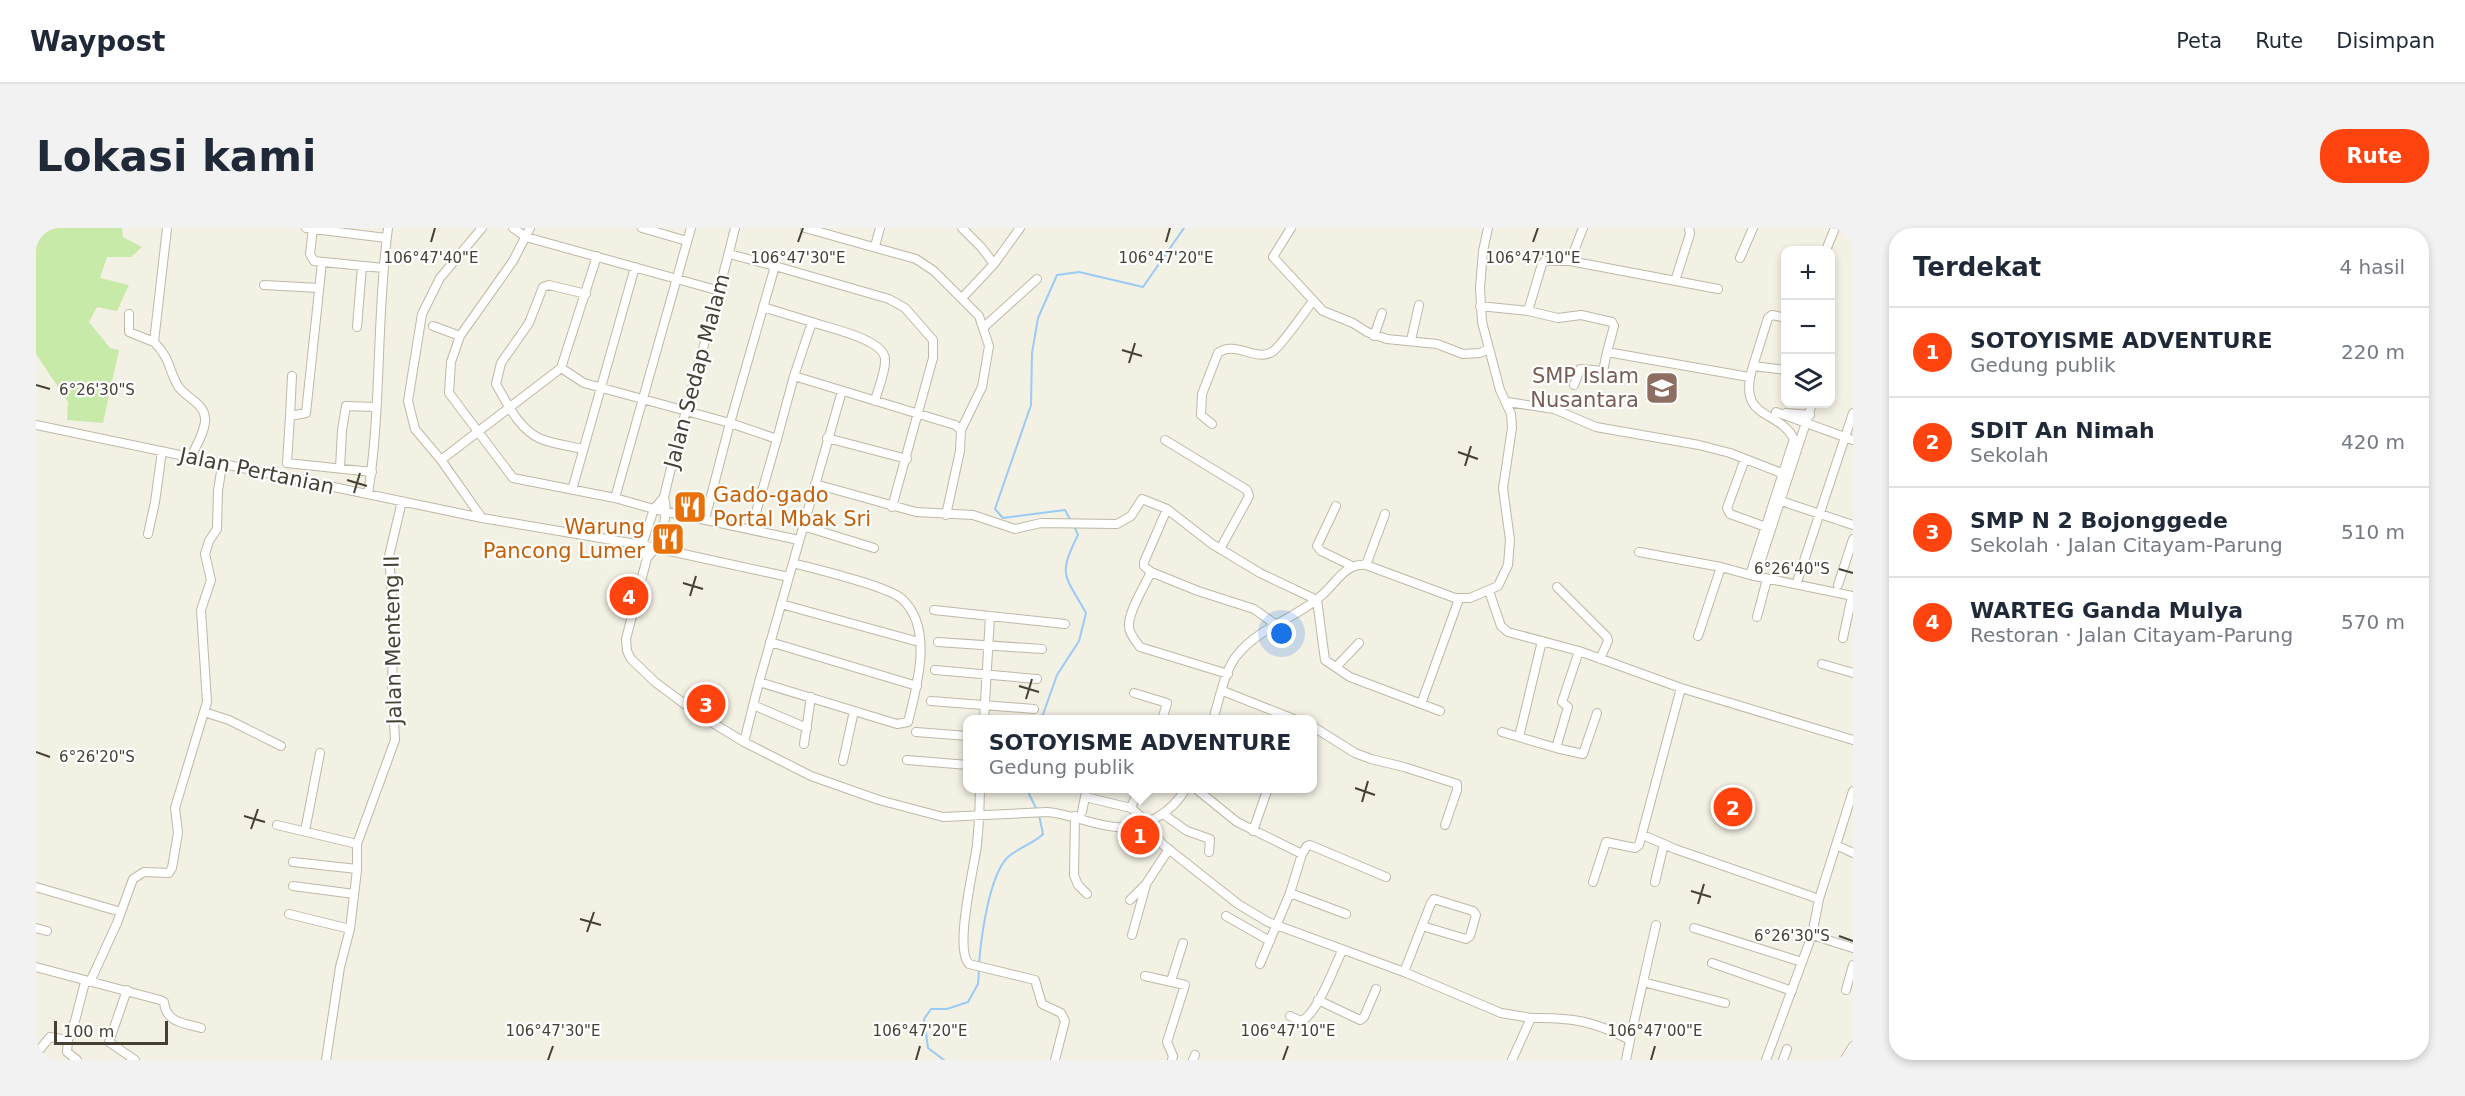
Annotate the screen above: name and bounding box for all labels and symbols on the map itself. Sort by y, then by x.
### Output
text: 106°47'40"E [384,249,478,267]
text: 106°47'30"E [751,249,845,267]
text: 106°47'20"E [1119,249,1213,267]
text: 106°47'10"E [1486,249,1580,267]
street label: Jalan Sedap Malam [659,271,735,473]
place label: SMP Islam Nusantara [1530,364,1639,412]
school or university icon: SMP Islam Nusantara [1644,370,1680,406]
text: 6°26'30"S [59,381,135,399]
street label: Jalan Pertanian [175,442,337,499]
place label: Gado-gado Portal Mbak Sri [713,483,871,531]
restaurant icon: Gado-gado Portal Mbak Sri [672,489,708,525]
place label: Warung Pancong Lumer [483,515,645,563]
restaurant icon: Warung Pancong Lumer [650,521,686,557]
street label: Jalan Menteng II [380,555,407,727]
text: 6°26'40"S [1754,560,1830,578]
pin: 4 [610,574,648,619]
your location [1267,619,1296,648]
pin: 3 [686,682,726,726]
text: 6°26'20"S [59,748,135,766]
pin: 2 [1714,784,1752,830]
pin: 1 [1120,812,1160,858]
text: 6°26'30"S [1754,927,1830,945]
scale bar [54,1018,168,1046]
text: 106°47'30"E [506,1022,600,1040]
text: 106°47'20"E [873,1022,967,1040]
text: 106°47'10"E [1241,1022,1335,1040]
text: 106°47'00"E [1608,1022,1702,1040]

